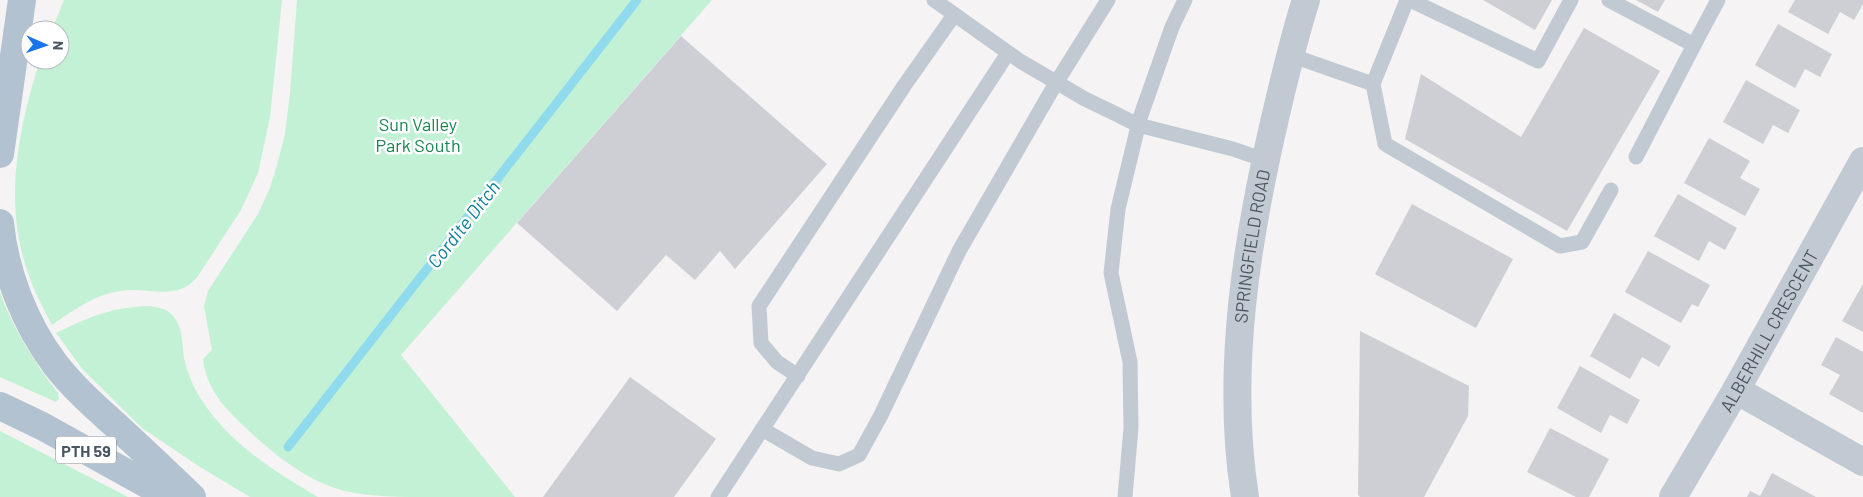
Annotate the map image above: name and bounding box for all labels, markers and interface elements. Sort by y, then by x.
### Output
north arrow [20,20,70,70]
text: N [50,41,67,50]
park label: Sun Valley Park South [375,113,461,156]
street label: SPRINGFIELD ROAD [1229,168,1274,324]
water label: Cordite Ditch [422,176,504,272]
street label: ALBERHILL CRESCENT [1715,246,1823,416]
road number: PTH 59 [56,436,116,464]

